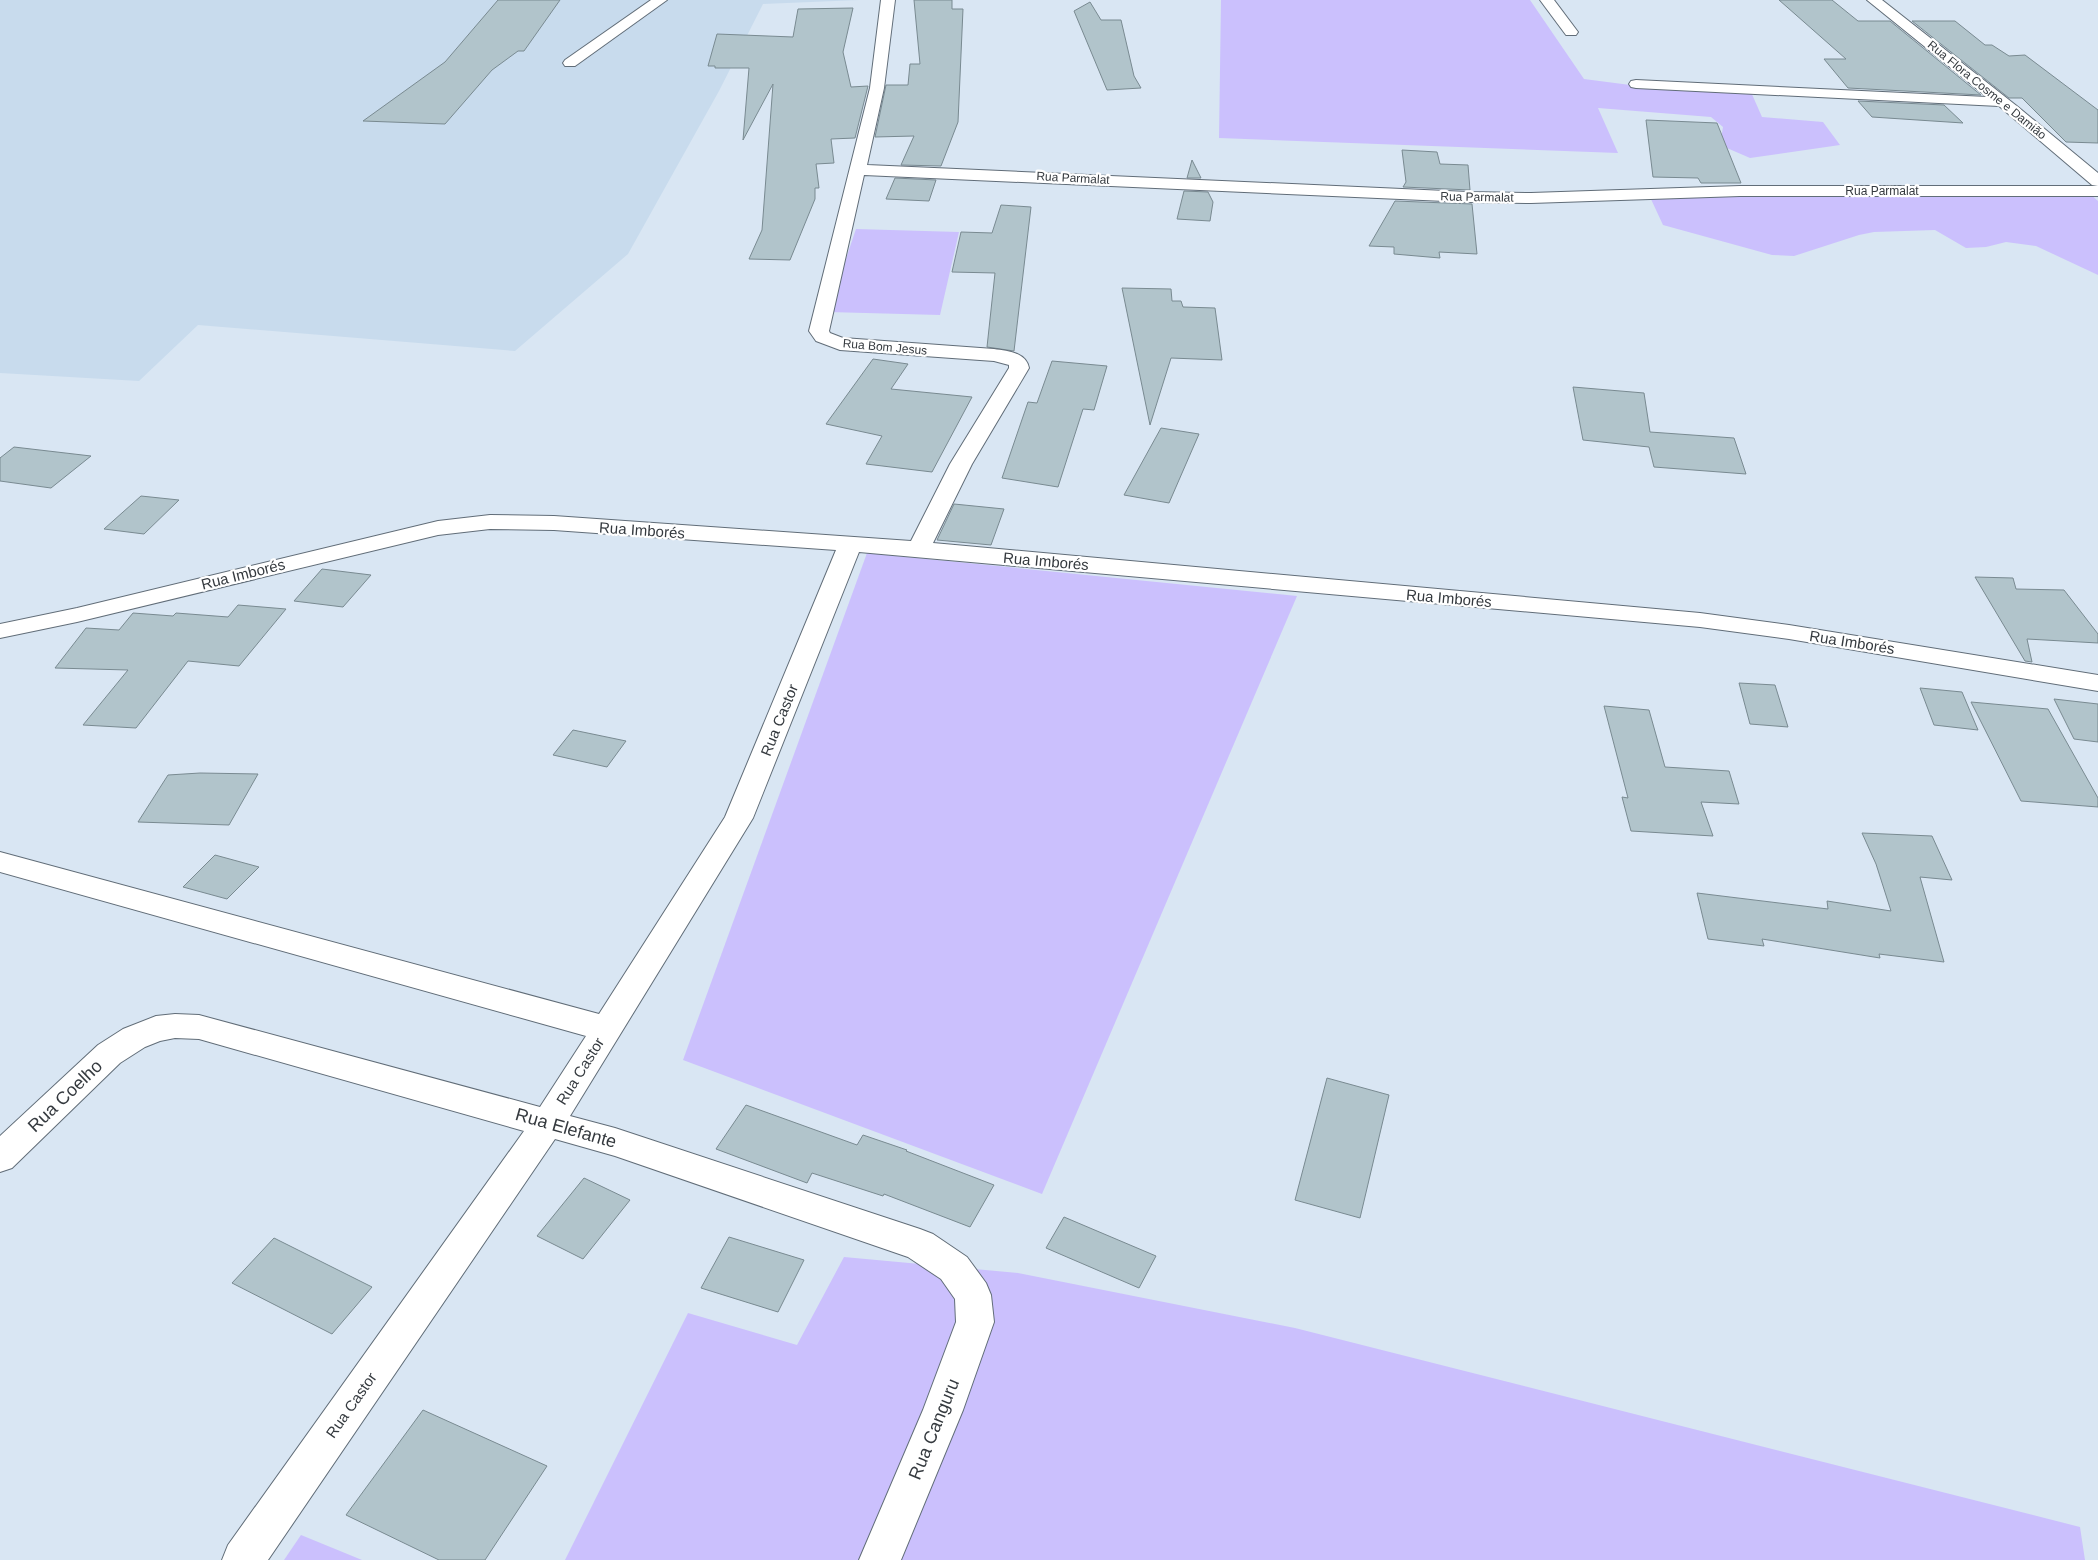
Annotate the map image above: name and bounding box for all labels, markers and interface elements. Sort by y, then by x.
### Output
street label: Rua Flora Cosme e Damião [1925,38,2049,142]
street label: Rua Parmalat [1036,169,1111,187]
street label: Rua Parmalat [1845,184,1919,198]
street label: Rua Parmalat [1440,189,1514,205]
street label: Rua Bom Jesus [842,336,928,358]
street label: Rua Imborés [599,519,685,541]
street label: Rua Imborés [1002,549,1090,573]
street label: Rua Imborés [199,555,287,593]
street label: Rua Imborés [1405,586,1493,610]
street label: Rua Imborés [1808,627,1896,657]
street label: Rua Castor [757,682,801,758]
street label: Rua Castor [553,1034,607,1108]
street label: Rua Coelho [24,1056,106,1136]
street label: Rua Elefante [513,1104,619,1152]
street label: Rua Castor [322,1369,380,1441]
street label: Rua Canguru [905,1376,963,1482]

